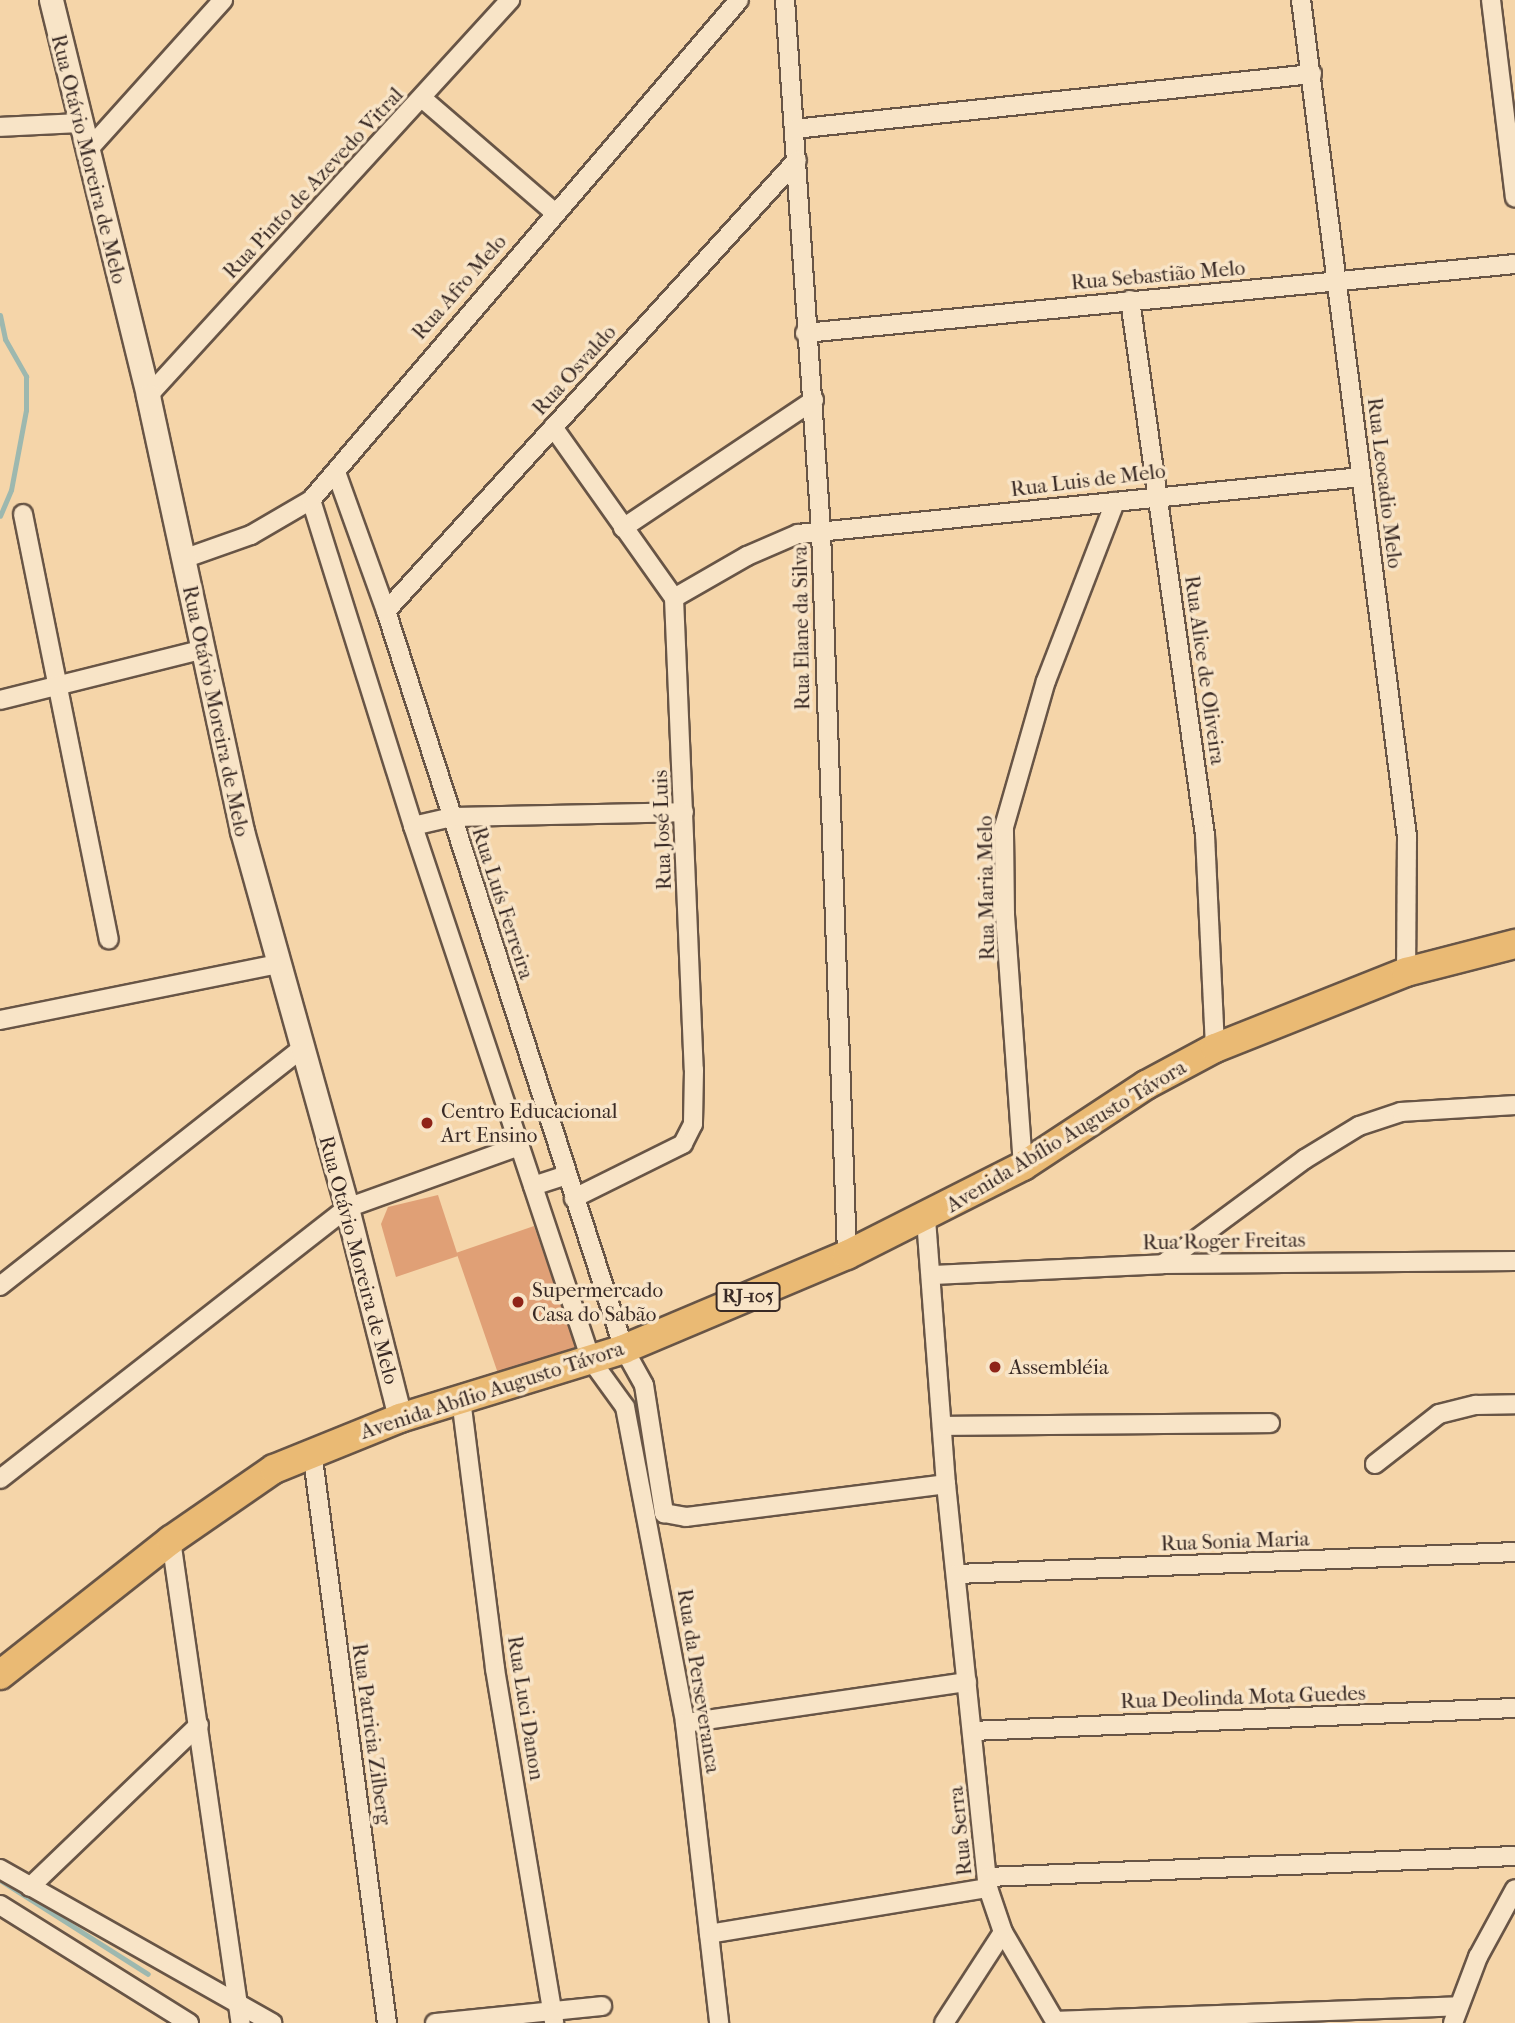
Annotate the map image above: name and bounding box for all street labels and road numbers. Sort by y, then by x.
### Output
street label: Rua Otávio Moreira de Melo [46,32,132,286]
street label: Rua Pinto de Azevedo Vitral [218,82,408,284]
street label: Rua Afro Melo [406,229,512,345]
street label: Rua Sebastião Melo [1070,255,1246,295]
street label: Rua Osvaldo [527,320,621,420]
street label: Rua Leocadio Melo [1362,396,1408,570]
street label: Rua Luis de Melo [1009,458,1167,502]
street label: Rua Elane da Silva [787,546,815,710]
street label: Rua Alice de Oliveira [1179,574,1231,766]
street label: Rua Otávio Moreira de Melo [177,583,255,839]
street label: Rua José Luis [647,769,677,891]
street label: Rua Maria Melo [972,815,1000,961]
street label: Rua Luís Ferreira [467,824,539,982]
street label: Avenida Abílio Augusto Távora [941,1054,1191,1218]
street label: Rua Otávio Moreira de Melo [314,1133,404,1387]
street label: Rua Roger Freitas [1142,1227,1306,1255]
road number: RJ-105 [715,1282,781,1312]
street label: Avenida Abílio Augusto Távora [357,1335,627,1445]
street label: Rua Sonia Maria [1160,1526,1310,1556]
street label: Rua da Perseveranca [672,1587,726,1775]
street label: Rua Luci Danon [502,1634,550,1782]
street label: Rua Patricia Zilberg [347,1642,397,1826]
street label: Rua Deolinda Mota Guedes [1120,1680,1366,1714]
street label: Rua Serra [943,1785,977,1877]

